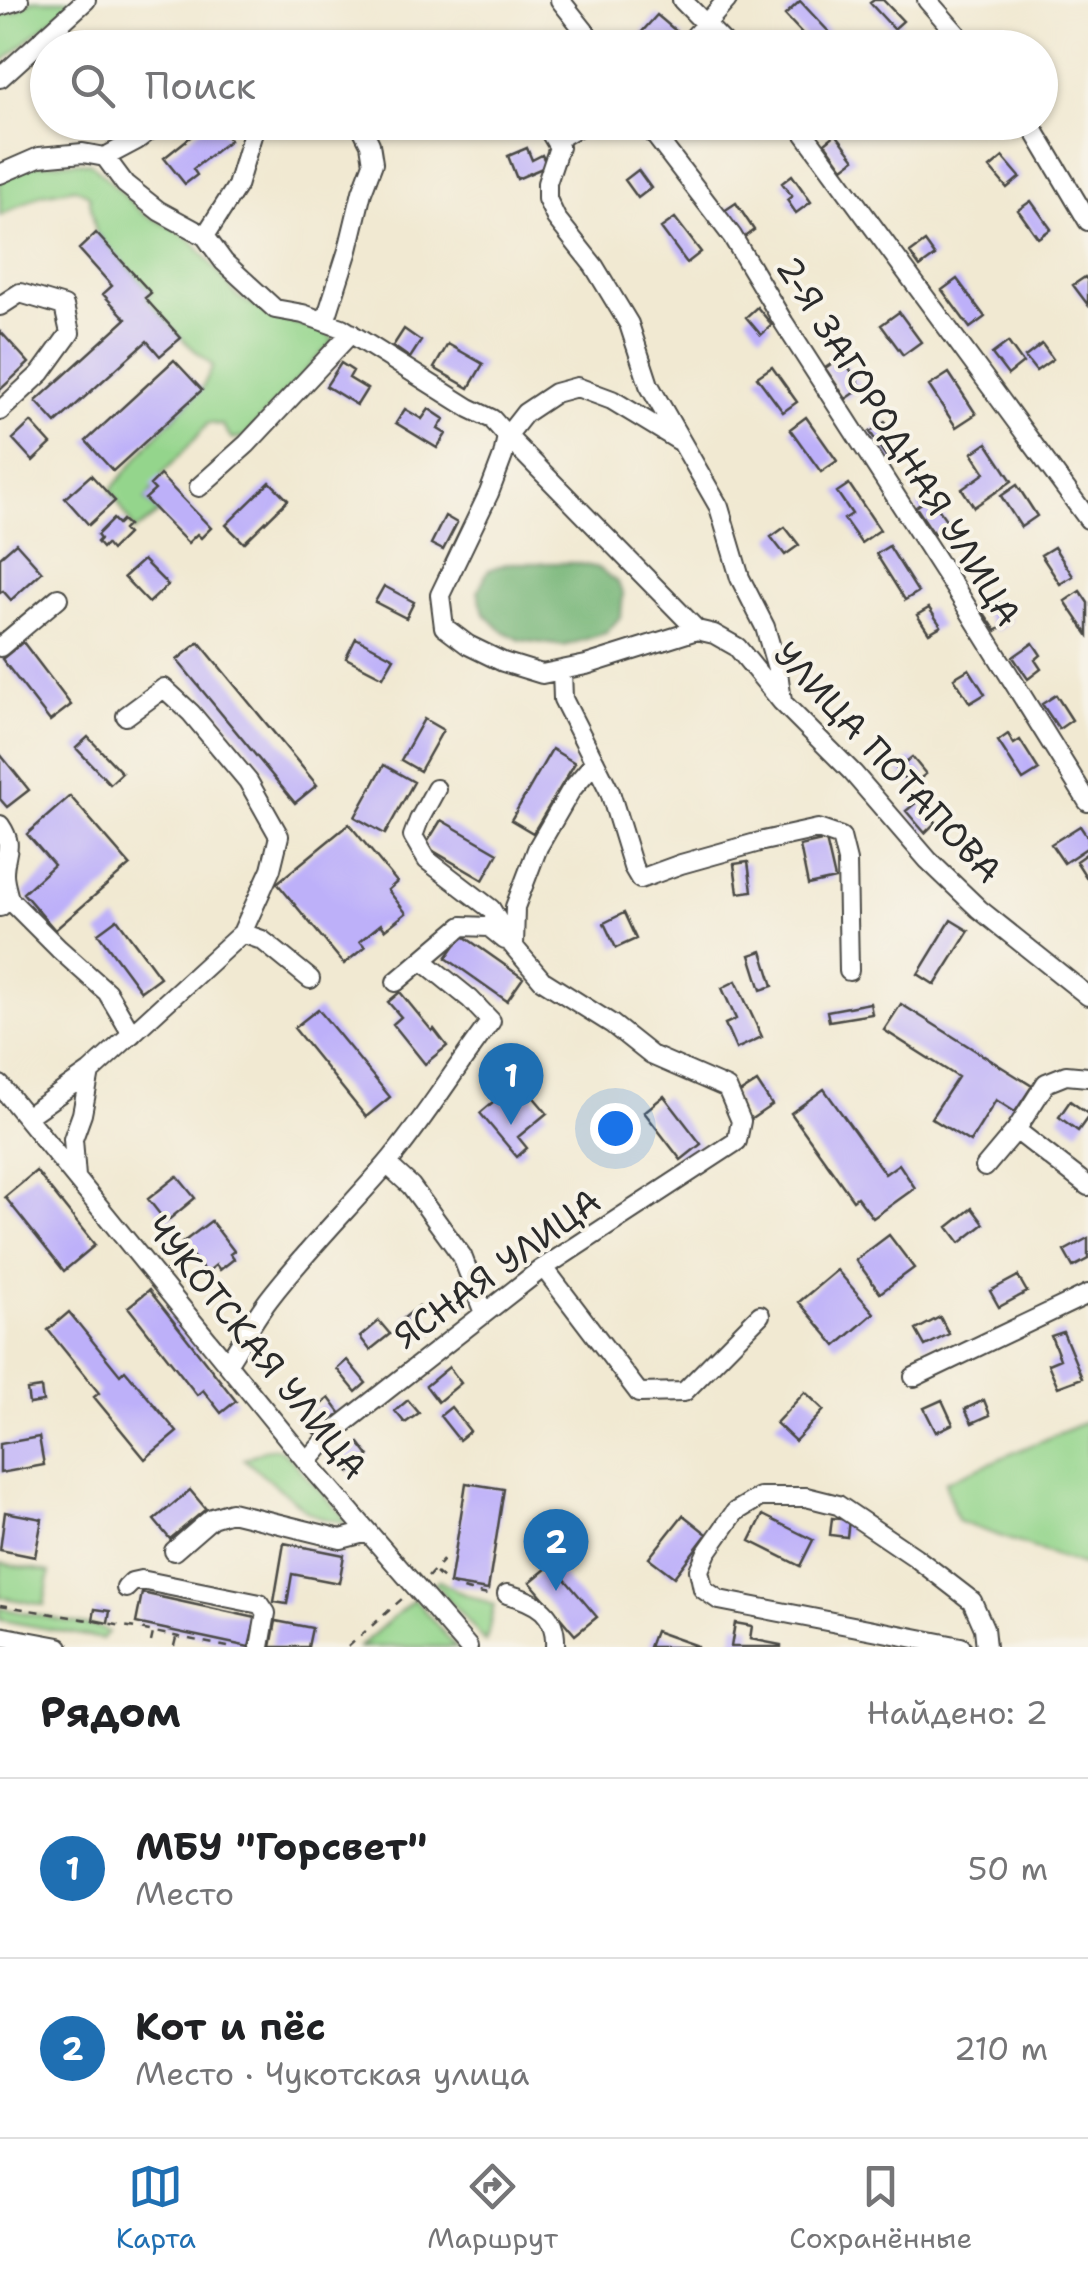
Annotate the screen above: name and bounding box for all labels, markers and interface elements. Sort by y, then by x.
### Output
search box [30,30,1058,140]
icon: search [65,58,120,113]
text: Поиск [145,60,256,111]
street label: 2-Я ЗАГОРОДНАЯ УЛИЦА [766,247,1032,635]
street label: УЛИЦА ПОТАПОВА [763,631,1013,893]
pin: 1 [478,1042,544,1125]
your location [590,1103,641,1154]
street label: ЯСНАЯ УЛИЦА [384,1177,610,1359]
street label: ЧУКОТСКАЯ УЛИЦА [136,1205,378,1489]
pin: 2 [524,1508,588,1591]
text: Рядом [40,1684,181,1740]
text: Найдено: 2 [867,1691,1048,1734]
text: МБУ "Горсвет" [135,1821,427,1872]
text: 1 [65,1847,80,1890]
text: 50 m [968,1847,1048,1890]
text: Место [135,1872,234,1915]
text: Кот и пёс [135,2001,326,2052]
text: 2 [61,2027,84,2070]
text: 210 m [954,2027,1048,2070]
text: Место · Чукотская улица [135,2052,530,2095]
tab: Карта [116,2159,196,2257]
tab: Маршрут [427,2159,558,2257]
tab: Сохранённые [789,2159,972,2257]

